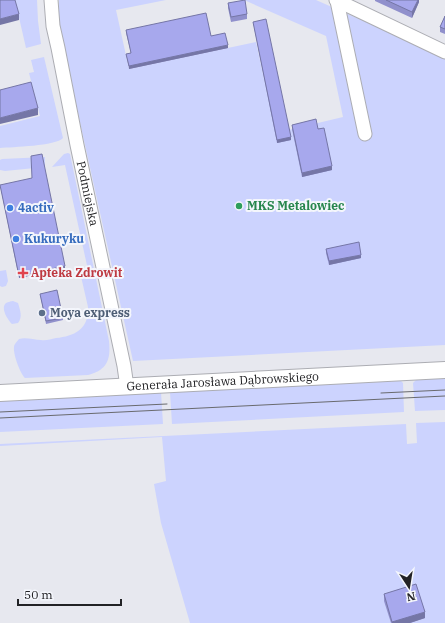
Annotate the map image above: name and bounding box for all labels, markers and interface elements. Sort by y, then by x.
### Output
street label: Podmiejska [74,159,102,228]
place label: MKS Metalowiec [247,198,345,213]
place label: 4activ [18,200,54,215]
marker: MKS Metalowiec [234,201,244,211]
marker: 4activ [5,203,15,213]
place label: Kukuryku [24,231,84,246]
marker: Kukuryku [11,234,21,244]
place label: Apteka Zdrowit [31,265,123,280]
marker: Apteka Zdrowit [18,268,28,278]
place label: Moya express [50,305,130,320]
marker: Moya express [37,308,47,318]
street label: Generała Jarosława Dąbrowskiego [126,369,319,393]
north arrow [389,567,429,607]
scale bar [18,581,121,607]
text: 50 m [24,587,53,602]
text: N [405,589,417,605]

